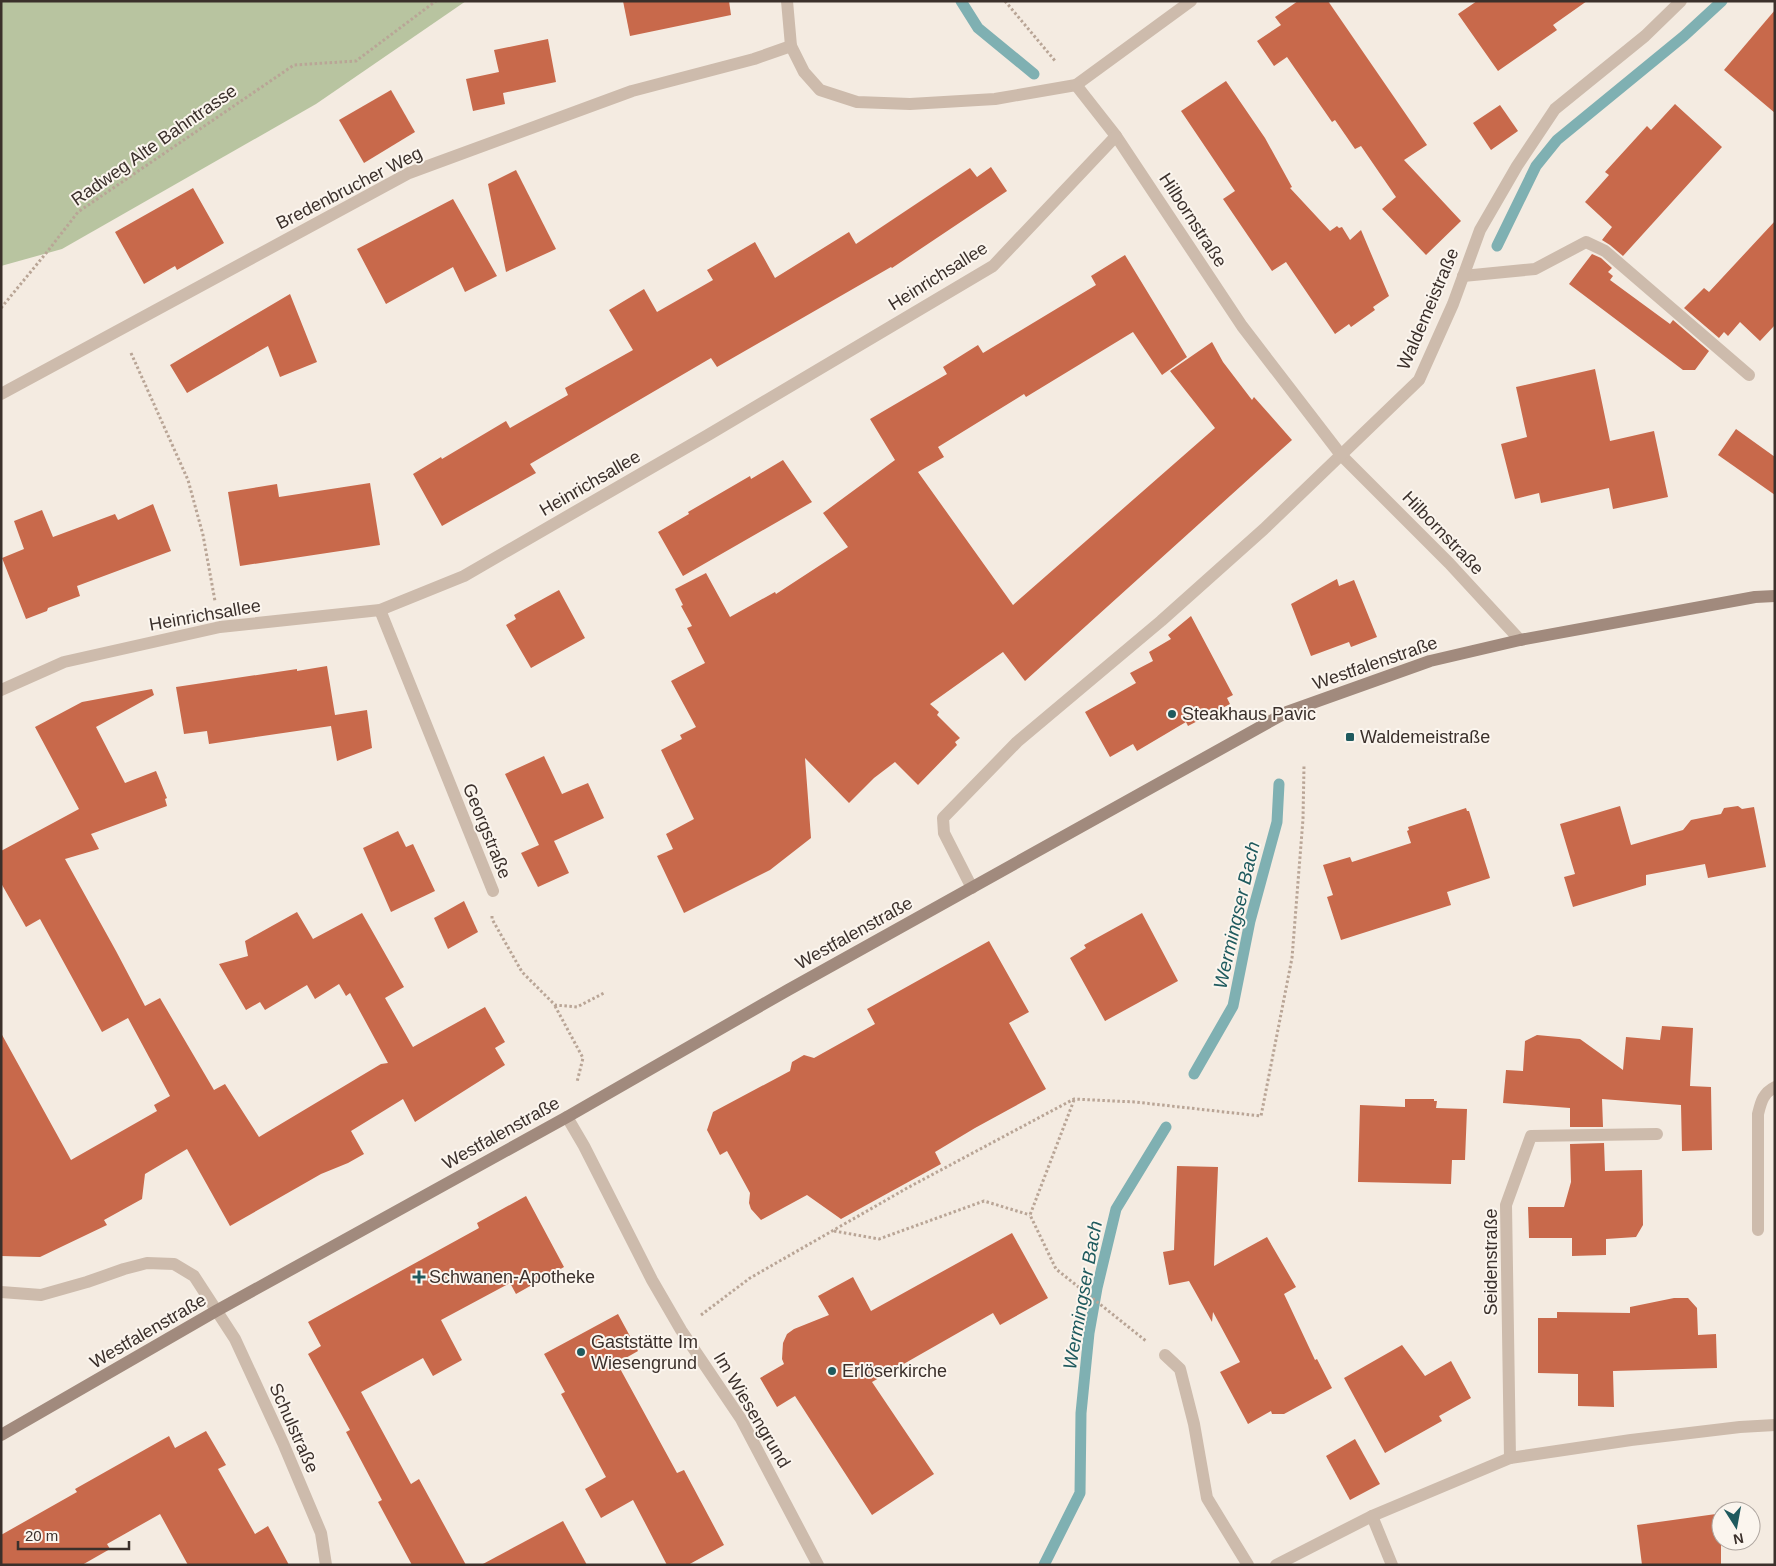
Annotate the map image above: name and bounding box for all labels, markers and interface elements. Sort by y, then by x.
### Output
street label: Radweg Alte Bahntrasse [68,80,240,210]
street label: Bredenbrucher Weg [273,143,425,233]
street label: Hilbornstraße [1155,169,1231,271]
street label: Heinrichsallee [885,238,991,314]
street label: Waldemeistraße [1393,245,1463,373]
street label: Heinrichsallee [536,446,644,520]
street label: Hilbornstraße [1398,487,1488,579]
street label: Heinrichsallee [148,595,262,635]
street label: Westfalenstraße [1310,632,1440,694]
place label: Steakhaus Pavic [1182,704,1316,724]
marker: Steakhaus Pavic [1166,708,1178,720]
place label: Waldemeistraße [1360,727,1490,747]
marker: Waldemeistraße [1344,731,1356,743]
street label: Georgstraße [459,780,515,882]
water label: Wermingser Bach [1209,839,1264,991]
street label: Westfalenstraße [792,893,916,973]
street label: Westfalenstraße [439,1093,563,1173]
street label: Seidenstraße [1481,1208,1501,1316]
water label: Wermingser Bach [1059,1219,1106,1371]
place label: Schwanen-Apotheke [429,1267,595,1287]
marker: Schwanen-Apotheke [413,1271,425,1283]
street label: Westfalenstraße [86,1290,210,1372]
place label: Gaststätte Im Wiesengrund [591,1332,698,1373]
marker: Gaststätte Im Wiesengrund [575,1346,587,1358]
street label: Im Wiesengrund [710,1349,794,1471]
place label: Erlöserkirche [842,1361,947,1381]
marker: Erlöserkirche [826,1365,838,1377]
street label: Schulstraße [265,1380,323,1476]
north arrow [1711,1501,1761,1551]
scale bar [18,1518,129,1550]
text: 20 m [25,1527,58,1544]
text: N [1732,1530,1745,1548]

